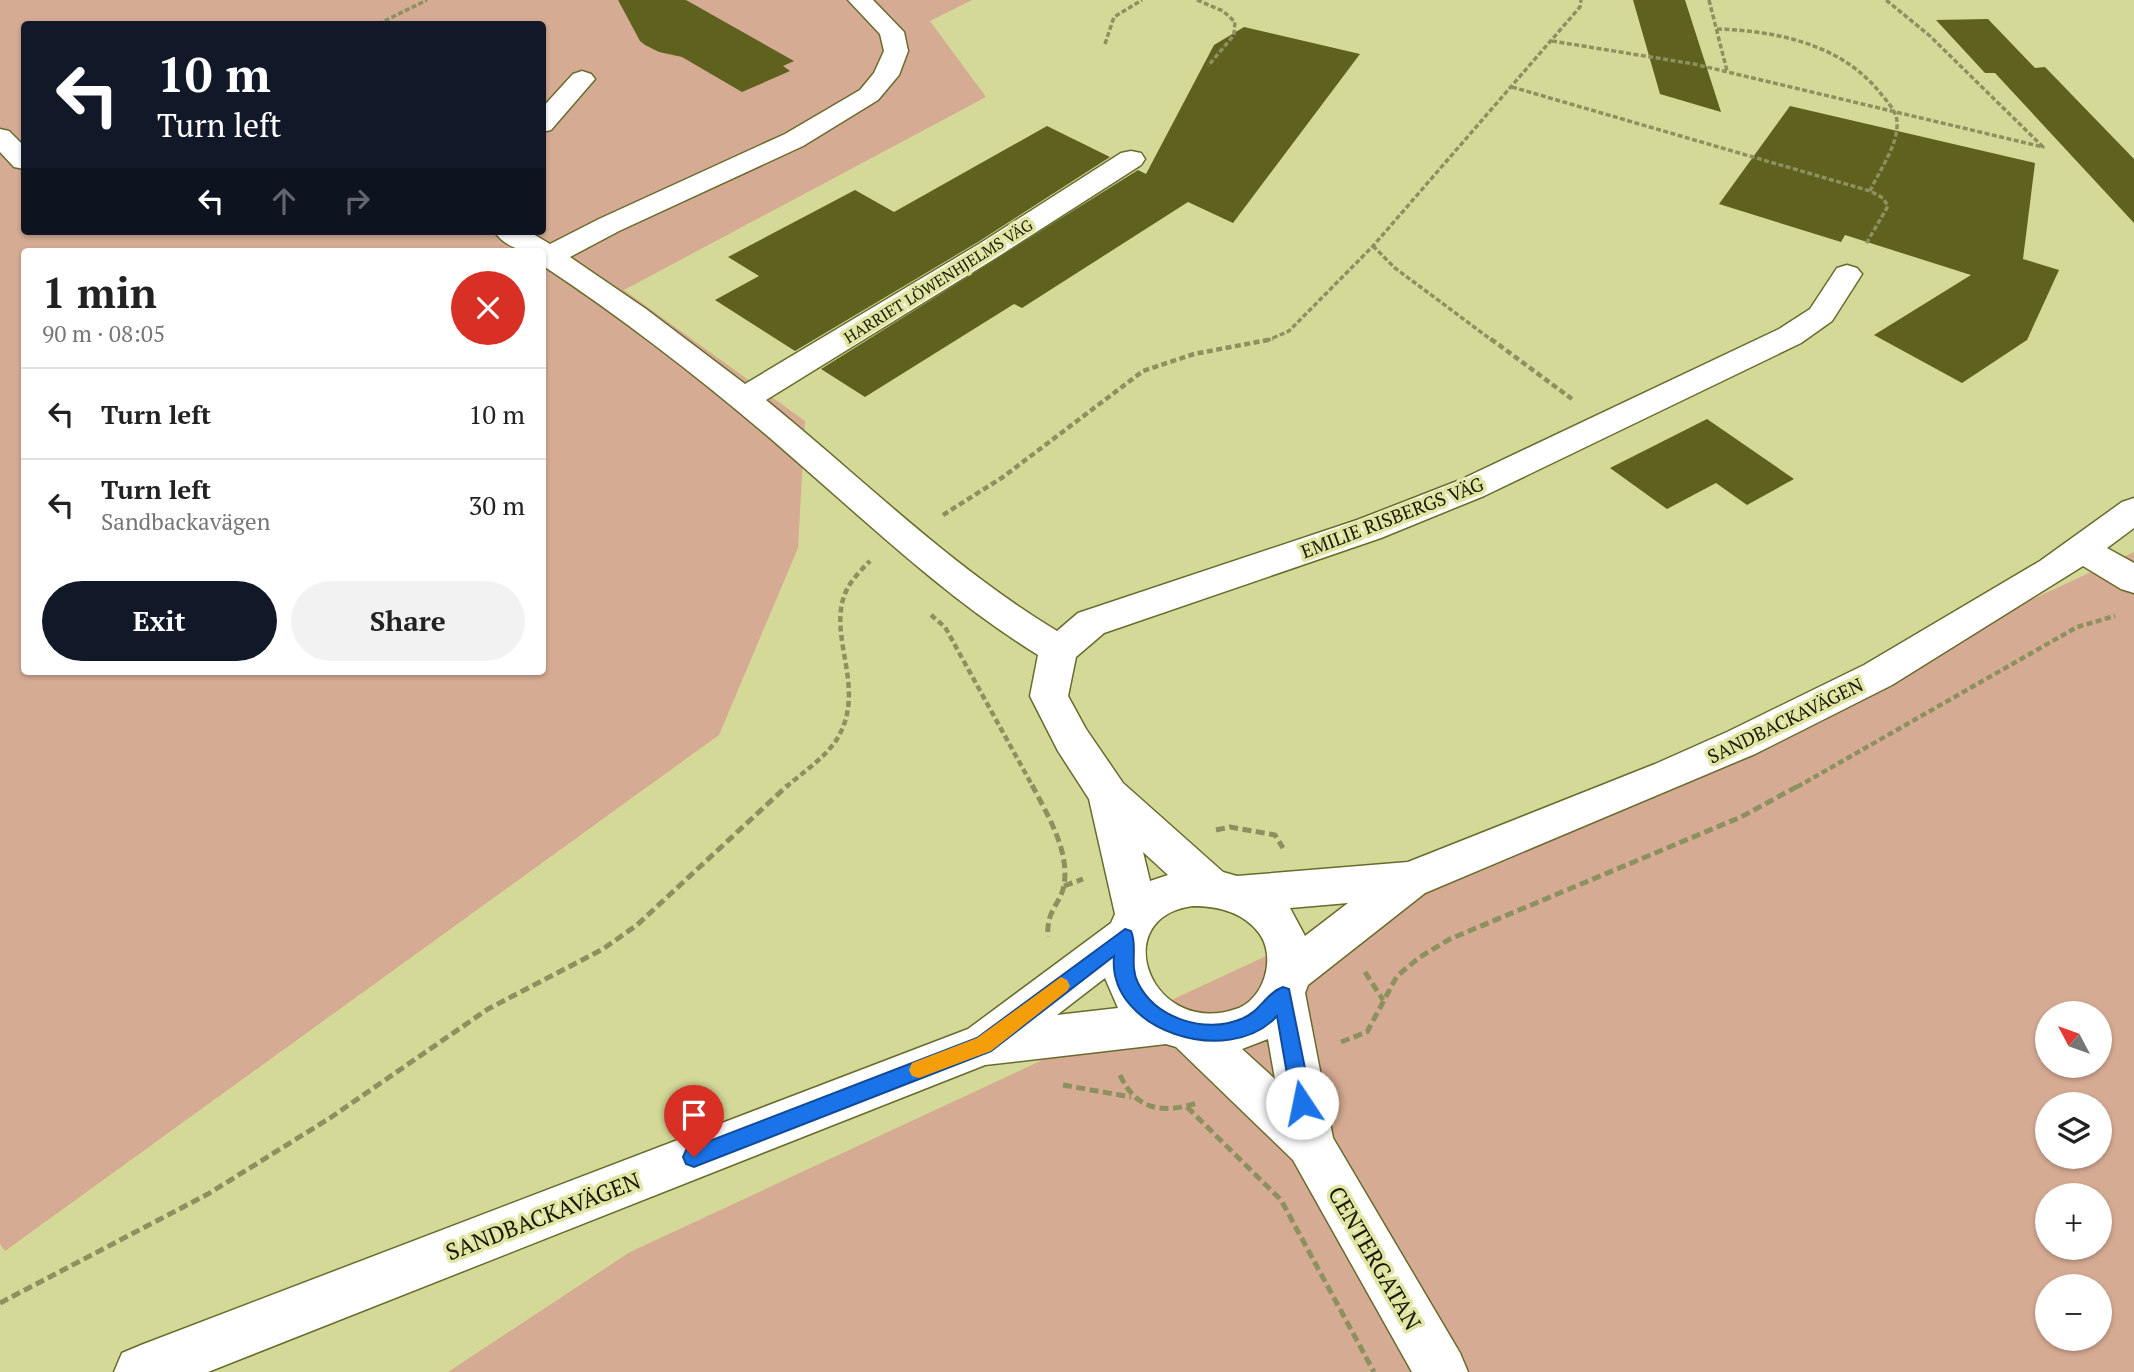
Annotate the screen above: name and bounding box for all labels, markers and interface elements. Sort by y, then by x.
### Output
text: 10 m [157,41,271,106]
icon: left [42,49,133,140]
text: Turn left [157,104,281,146]
icon: left [192,182,230,220]
icon: ahead [265,182,303,220]
icon: right [338,182,376,220]
street label: HARRIET LÖWENHJELMS VÄG [839,214,1037,348]
text: 1 min [42,264,157,320]
button: close [451,271,525,345]
text: 90 m · 08:05 [42,318,165,349]
icon: left [42,395,80,433]
text: Turn left [101,397,211,431]
text: 10 m [469,397,525,431]
street label: EMILIE RISBERGS VÄG [1297,471,1487,563]
text: Turn left [101,472,211,506]
icon: left [42,486,80,524]
text: 30 m [469,488,525,522]
text: Sandbackavägen [101,506,270,537]
button: Exit [42,581,277,661]
button: Share [291,581,525,661]
street label: SANDBACKAVÄGEN [1703,671,1867,769]
north arrow [2035,1001,2112,1078]
map controls [2035,1001,2112,1351]
position arrow [1265,1066,1339,1140]
pin [664,1085,724,1157]
button: layers [2035,1092,2112,1169]
icon: arrive [675,1096,713,1134]
street label: SANDBACKAVÄGEN [441,1165,645,1267]
street label: CENTERGATAN [1321,1180,1429,1336]
button: + [2035,1183,2112,1260]
button: − [2035,1274,2112,1351]

